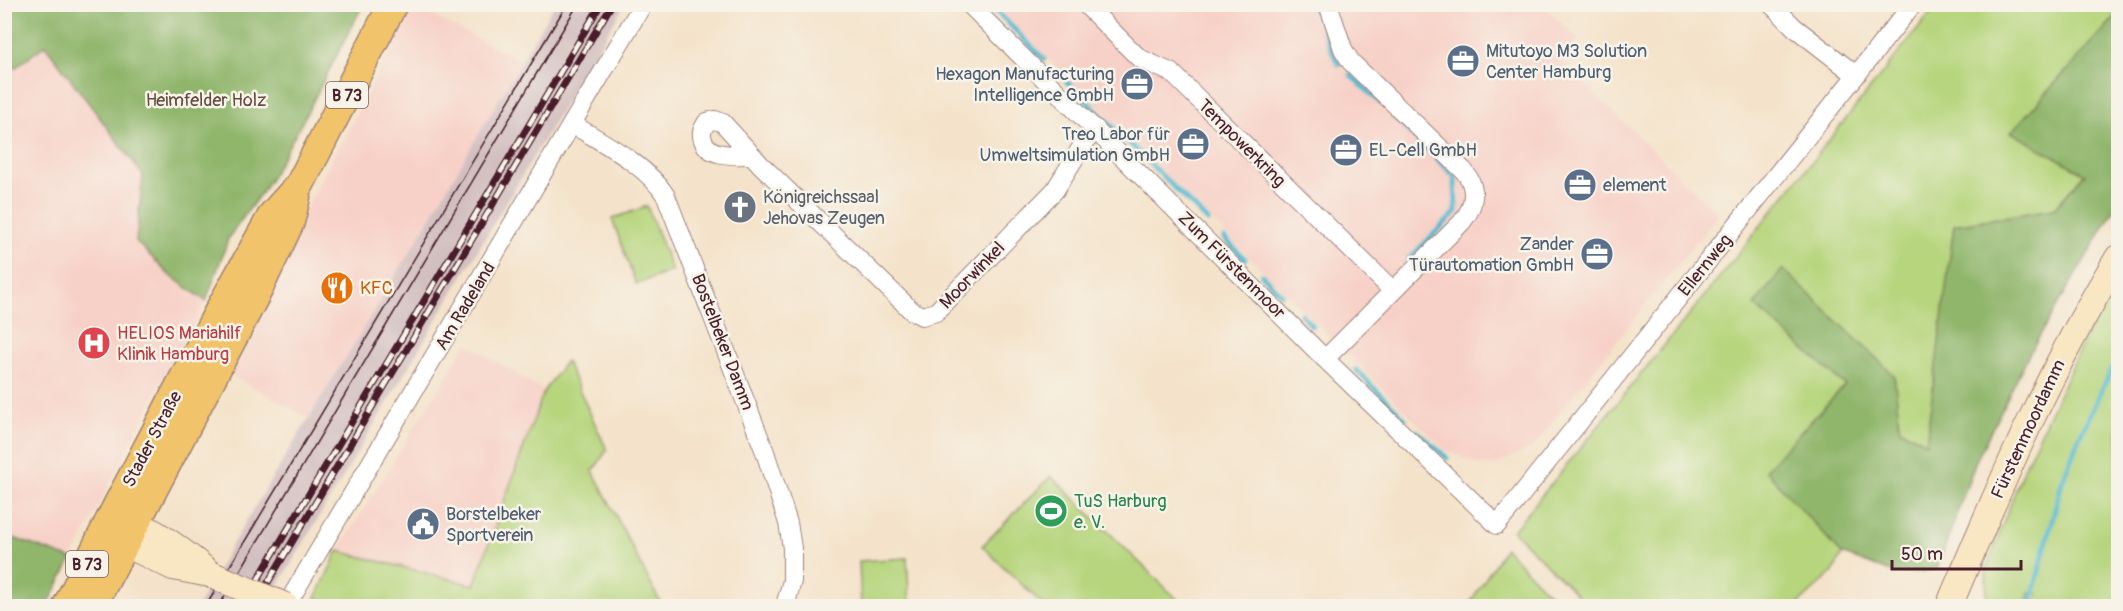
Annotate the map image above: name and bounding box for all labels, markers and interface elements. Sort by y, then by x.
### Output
place label: Mitutoyo M3 Solution Center Hamburg [1486,40,1647,84]
office icon: Mitutoyo M3 Solution Center Hamburg [1445,43,1481,79]
place label: Hexagon Manufacturing Intelligence GmbH [935,63,1114,107]
office icon: Hexagon Manufacturing Intelligence GmbH [1119,66,1155,102]
road number: B 73 [326,82,368,108]
park label: Heimfelder Holz [146,89,266,112]
street label: Tempowerkring [1193,94,1291,192]
place label: Treo Labor für Umweltsimulation GmbH [979,123,1171,167]
office icon: Treo Labor für Umweltsimulation GmbH [1175,126,1211,162]
office icon: EL-Cell GmbH [1328,132,1364,168]
place label: EL-Cell GmbH [1369,139,1477,162]
office icon: element [1562,167,1598,203]
place label: element [1603,174,1667,197]
place label: Königreichssaal Jehovas Zeugen [763,186,885,230]
church icon: Königreichssaal Jehovas Zeugen [722,189,758,225]
street label: Zum Fürstenmoor [1173,207,1291,324]
street label: Ellernweg [1673,230,1737,301]
place label: Zander Türautomation GmbH [1409,233,1575,277]
office icon: Zander Türautomation GmbH [1579,236,1615,272]
street label: Moorwinkel [935,237,1010,314]
street label: Am Radeland [430,258,501,355]
restaurant icon: KFC [319,270,355,306]
street label: Bostelbeker Damm [686,271,759,414]
place label: KFC [360,277,393,300]
place label: HELIOS Mariahilf Klinik Hamburg [117,322,242,366]
hospital icon: HELIOS Mariahilf Klinik Hamburg [76,325,112,361]
street label: Fürstenmoordamm [1986,356,2071,503]
street label: Stader Straße [118,387,187,491]
place label: TuS Harburg e. V. [1074,490,1166,534]
sports icon: TuS Harburg e. V. [1033,493,1069,529]
place label: Borstelbeker Sportverein [446,503,542,547]
public building icon: Borstelbeker Sportverein [405,506,441,542]
scale bar [1892,533,2021,571]
text: 50 m [1901,543,1943,566]
road number: B 73 [66,551,108,577]

